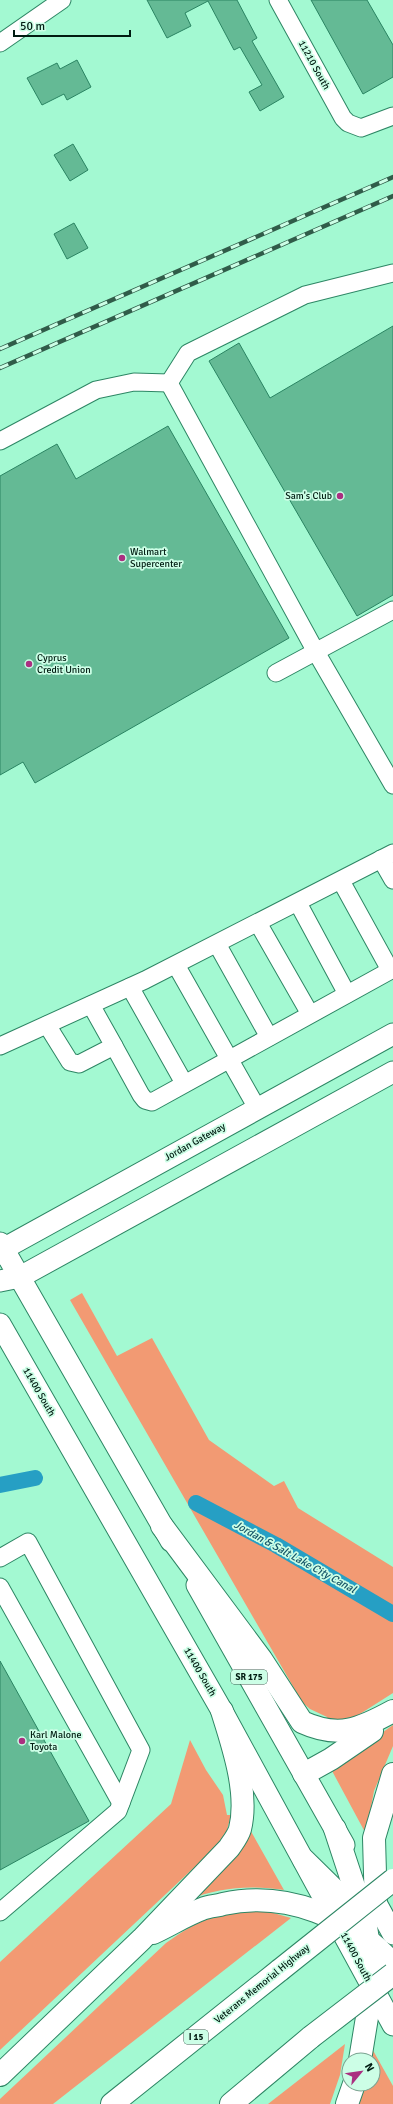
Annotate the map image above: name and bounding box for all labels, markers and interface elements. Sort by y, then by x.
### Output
scale bar [14,12,130,38]
text: 50 m [20,19,45,34]
street label: 11210 South [296,38,332,92]
place label: Sam's Club [285,490,332,502]
marker: Sam's Club [335,491,345,501]
place label: Walmart Supercenter [130,546,182,570]
marker: Walmart Supercenter [117,553,127,563]
place label: Cyprus Credit Union [37,652,91,676]
marker: Cyprus Credit Union [24,659,34,669]
street label: Jordan Gateway [162,1120,228,1164]
street label: 11400 South [20,1365,58,1419]
water label: Jordan & Salt Lake City Canal [232,1518,359,1596]
street label: 11400 South [181,1645,219,1699]
road number: SR 175 [231,1670,267,1684]
place label: Karl Malone Toyota [30,1729,82,1753]
marker: Karl Malone Toyota [17,1736,27,1746]
street label: 11400 South [338,1930,374,1984]
street label: Veterans Memorial Highway [212,1942,312,2026]
road number: I 15 [184,2030,208,2044]
north arrow [341,2052,381,2092]
text: N [362,2061,377,2074]

